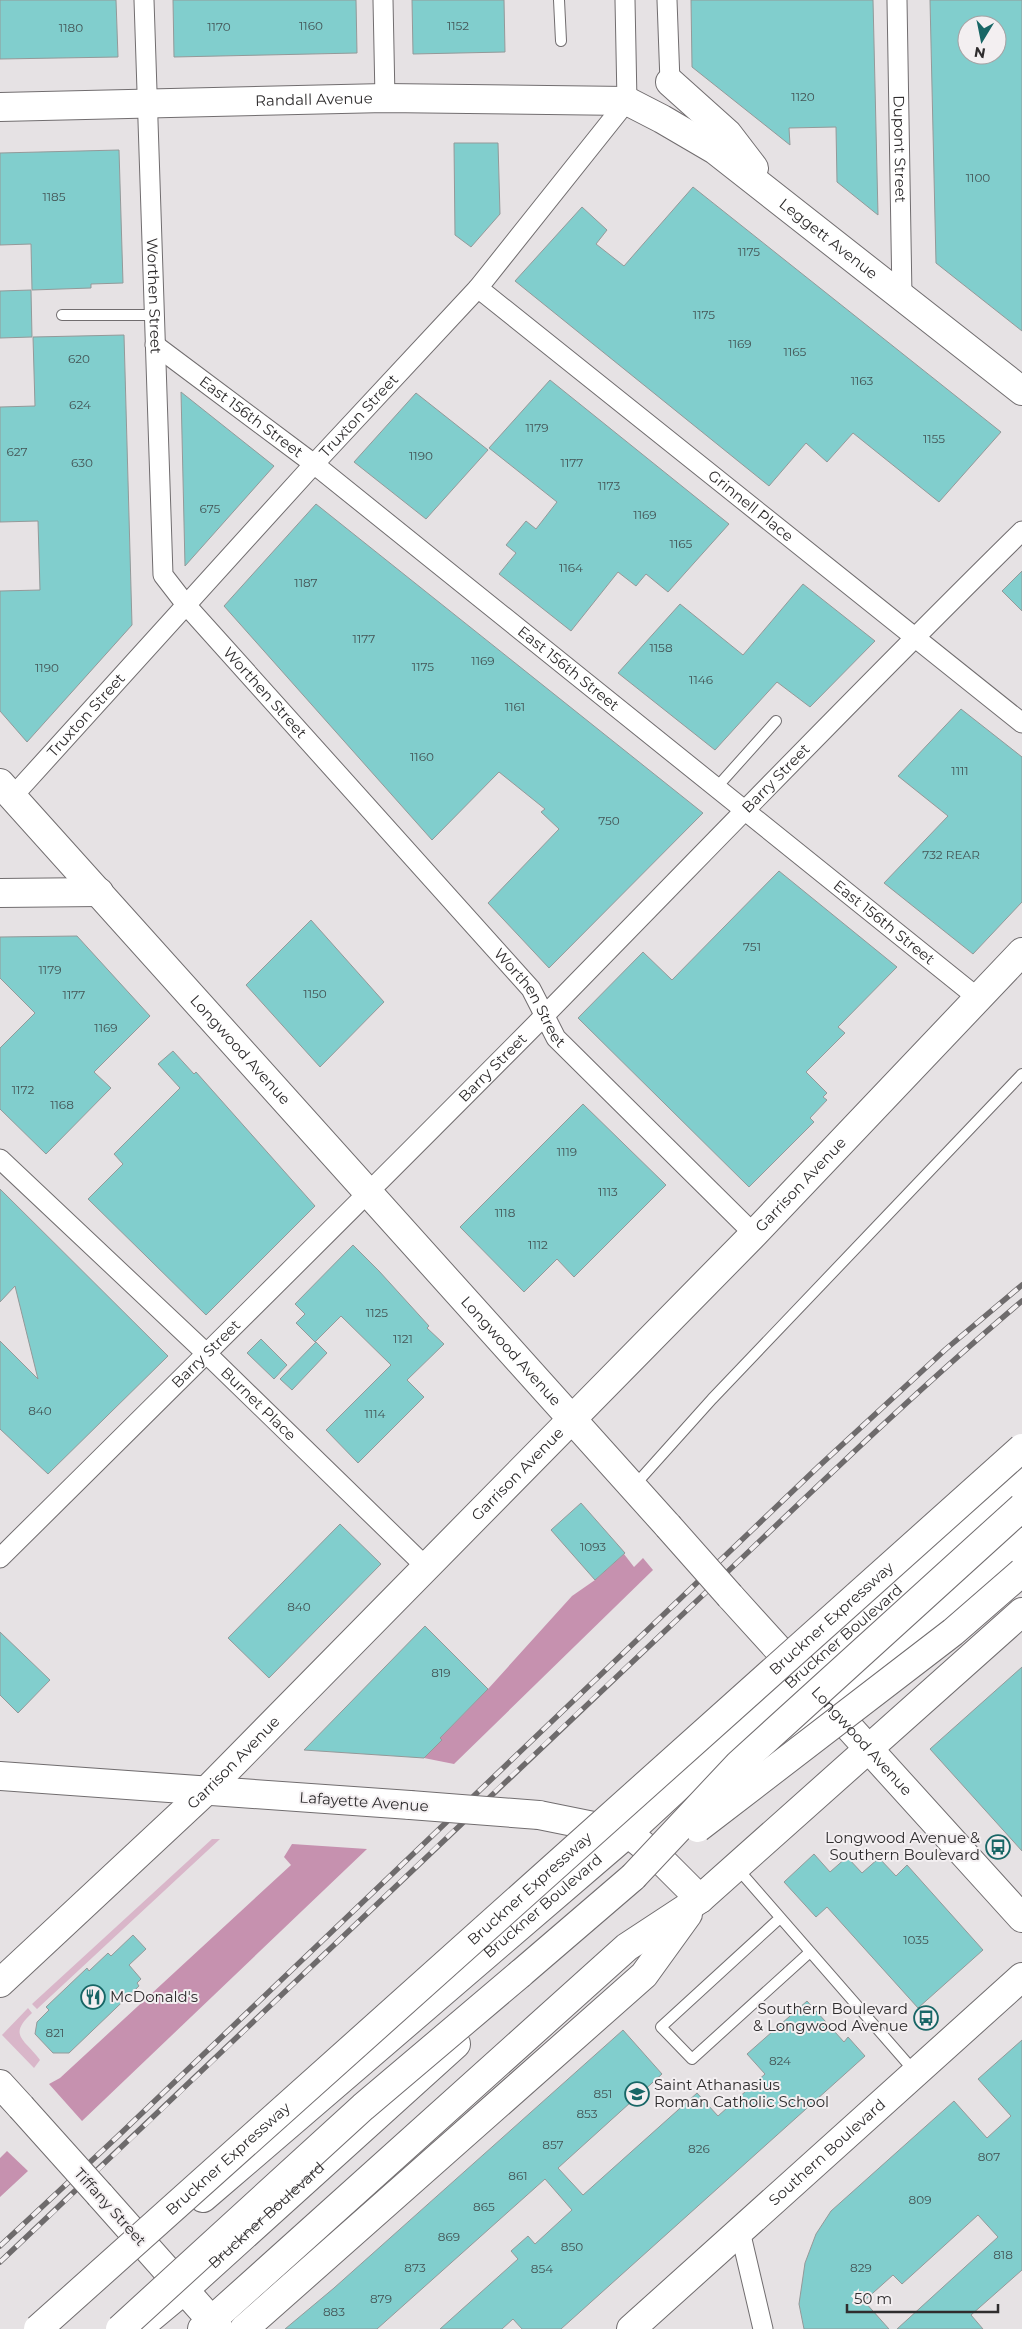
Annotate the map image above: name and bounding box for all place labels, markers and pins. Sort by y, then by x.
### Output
place label: Longwood Avenue & Southern Boulevard [825,1828,980,1864]
bus stop icon: Longwood Avenue & Southern Boulevard [985,1834,1011,1860]
restaurant icon: McDonald's [80,1984,106,2010]
place label: McDonald's [110,1987,198,2006]
place label: Southern Boulevard & Longwood Avenue [753,1999,908,2035]
bus stop icon: Southern Boulevard & Longwood Avenue [913,2005,939,2031]
place label: Saint Athanasius Roman Catholic School [654,2075,829,2111]
school or university icon: Saint Athanasius Roman Catholic School [624,2081,650,2107]

